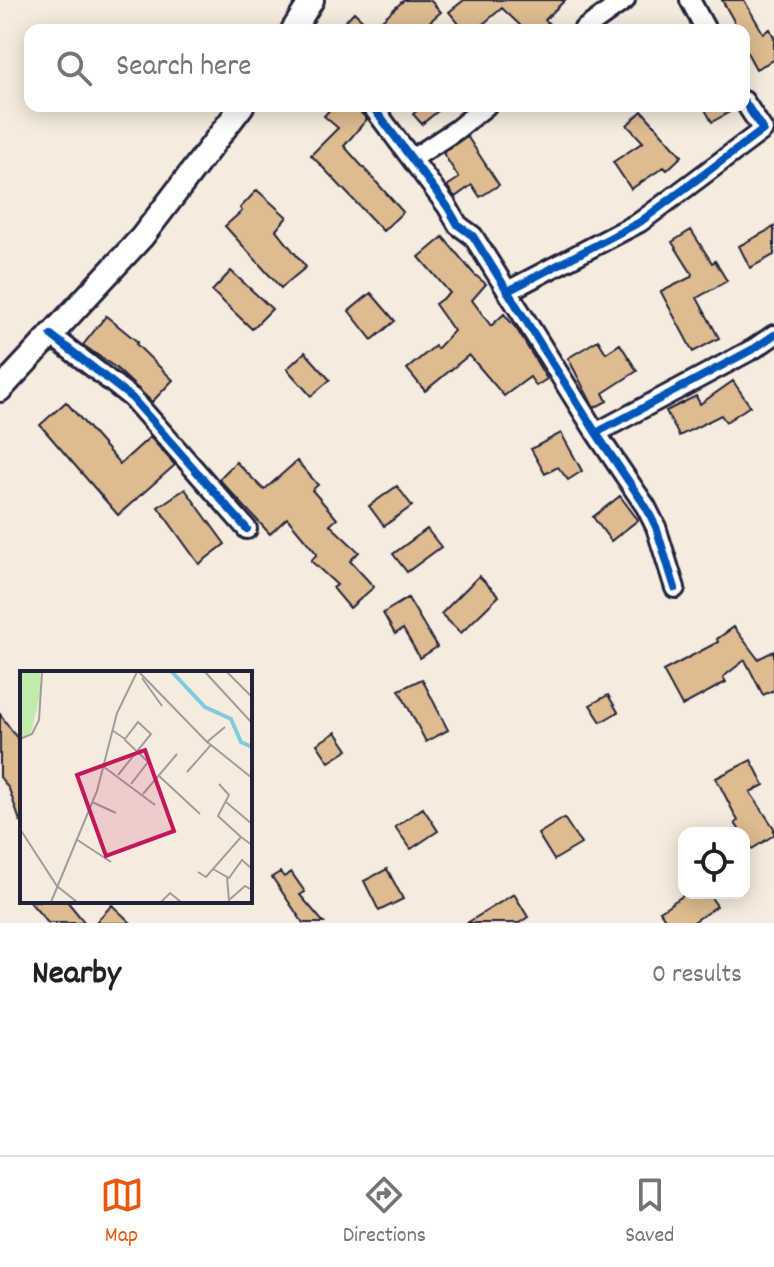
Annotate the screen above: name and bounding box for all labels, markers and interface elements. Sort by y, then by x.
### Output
search box [24,24,750,112]
icon: search [52,46,96,90]
text: Search here [116,47,252,90]
inset map [20,671,252,903]
map controls [678,827,750,899]
button: locate [678,827,750,899]
text: Nearby [32,951,121,1000]
text: 0 results [652,957,742,994]
tab: Map [100,1173,144,1252]
tab: Directions [343,1173,426,1252]
tab: Saved [625,1173,674,1252]

